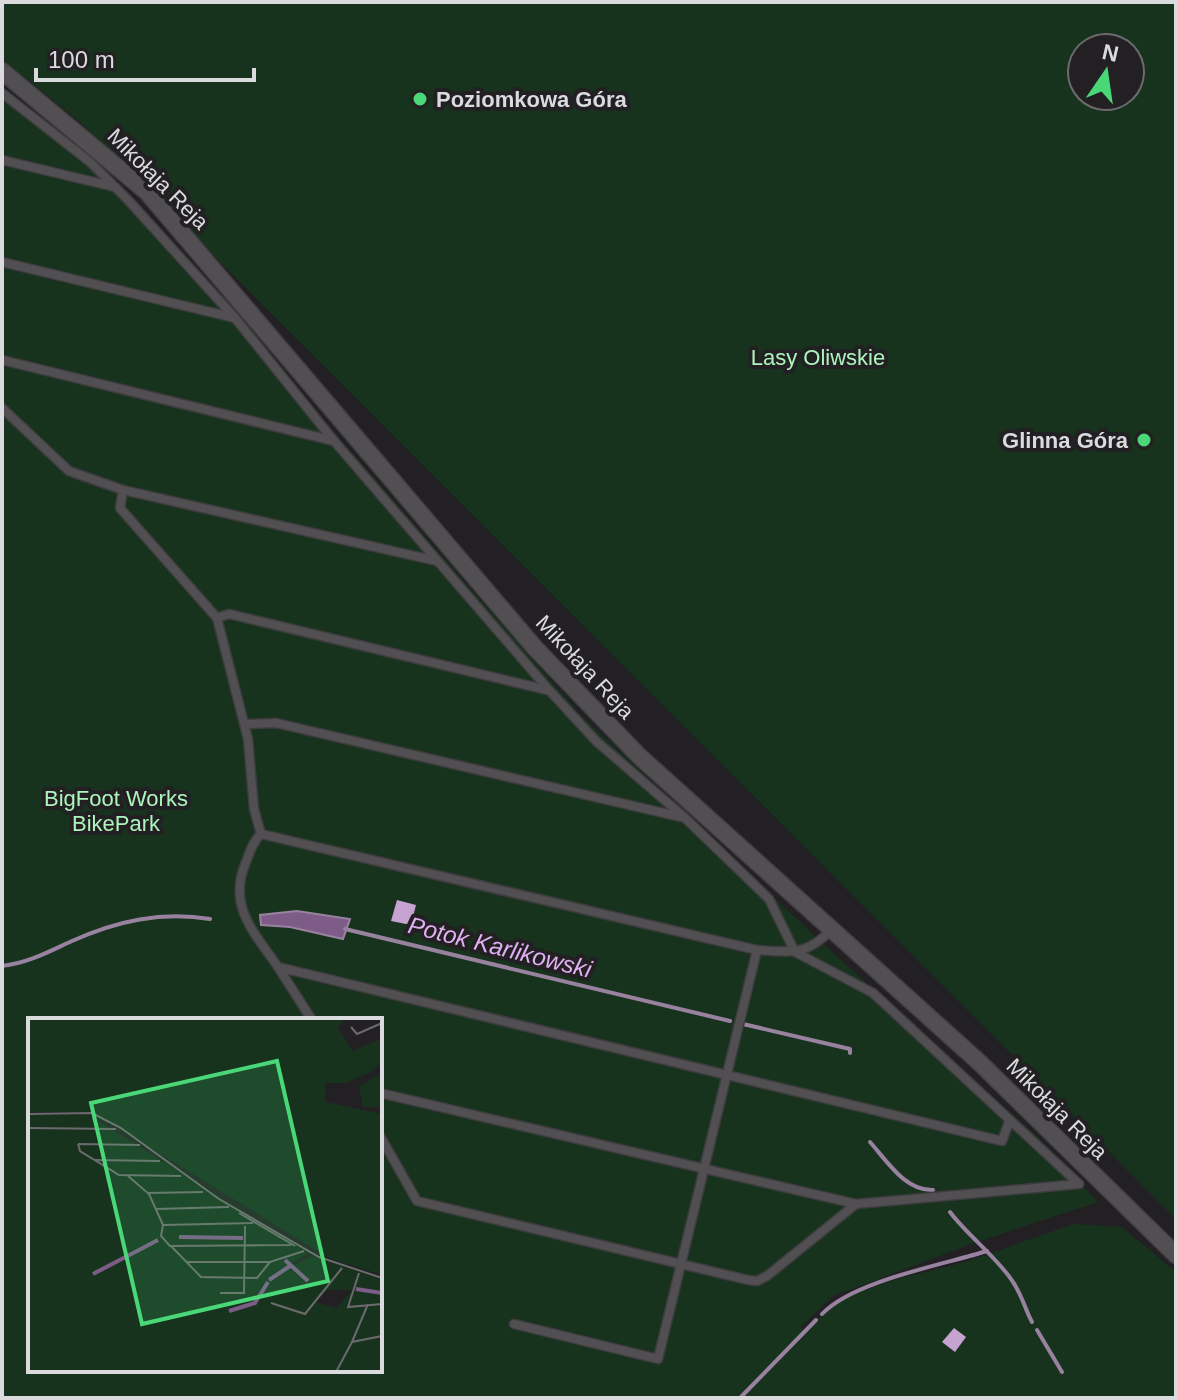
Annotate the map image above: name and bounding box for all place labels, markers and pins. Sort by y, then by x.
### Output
place label: Poziomkowa Góra [436,87,627,112]
marker: Poziomkowa Góra [411,90,429,108]
place label: Glinna Góra [1002,428,1129,453]
marker: Glinna Góra [1135,431,1153,449]

